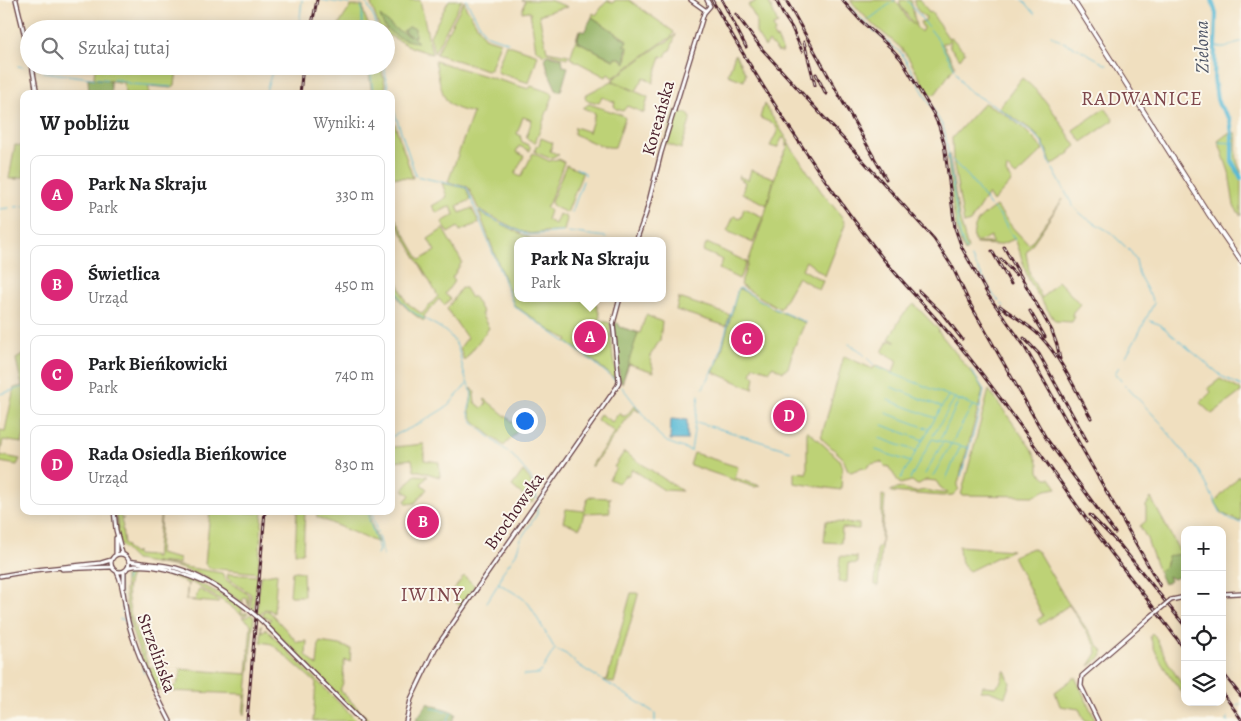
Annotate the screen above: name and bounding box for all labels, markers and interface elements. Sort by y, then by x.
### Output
search box [20,20,395,75]
water label: Zielona [1189,20,1215,74]
icon: search [38,34,66,62]
text: Szukaj tutaj [78,35,170,61]
street label: Koreańska [636,77,680,158]
district label: RADWANICE [1081,85,1203,112]
text: W pobliżu [40,109,129,137]
text: Wyniki: 4 [313,112,375,134]
text: Park Na Skraju [88,171,207,197]
text: A [52,184,62,206]
text: 330 m [336,184,374,206]
text: Park [88,197,118,219]
popup [514,237,666,302]
text: Park Na Skraju [531,246,649,272]
text: Świetlica [88,261,160,287]
text: Park [531,272,561,294]
text: B [52,274,62,296]
text: 450 m [335,274,374,296]
text: Urząd [88,287,128,309]
pin: A [574,318,606,356]
pin: C [731,320,763,358]
text: Park Bieńkowicki [88,351,228,377]
text: C [52,364,62,386]
text: 740 m [335,364,374,386]
text: Park [88,377,118,399]
pin: D [773,397,805,435]
your location [512,408,538,434]
text: Rada Osiedla Bieńkowice [88,441,287,467]
text: D [51,454,63,476]
text: 830 m [335,454,374,476]
text: Urząd [88,467,128,489]
street label: Brochowska [479,467,550,554]
pin: B [407,503,439,541]
map controls [1181,526,1226,706]
button: + [1181,526,1226,571]
button: − [1181,571,1226,616]
district label: IWINY [400,581,464,608]
street label: Strzelińska [132,610,183,696]
button: locate [1181,616,1226,661]
button: layers [1181,661,1226,706]

